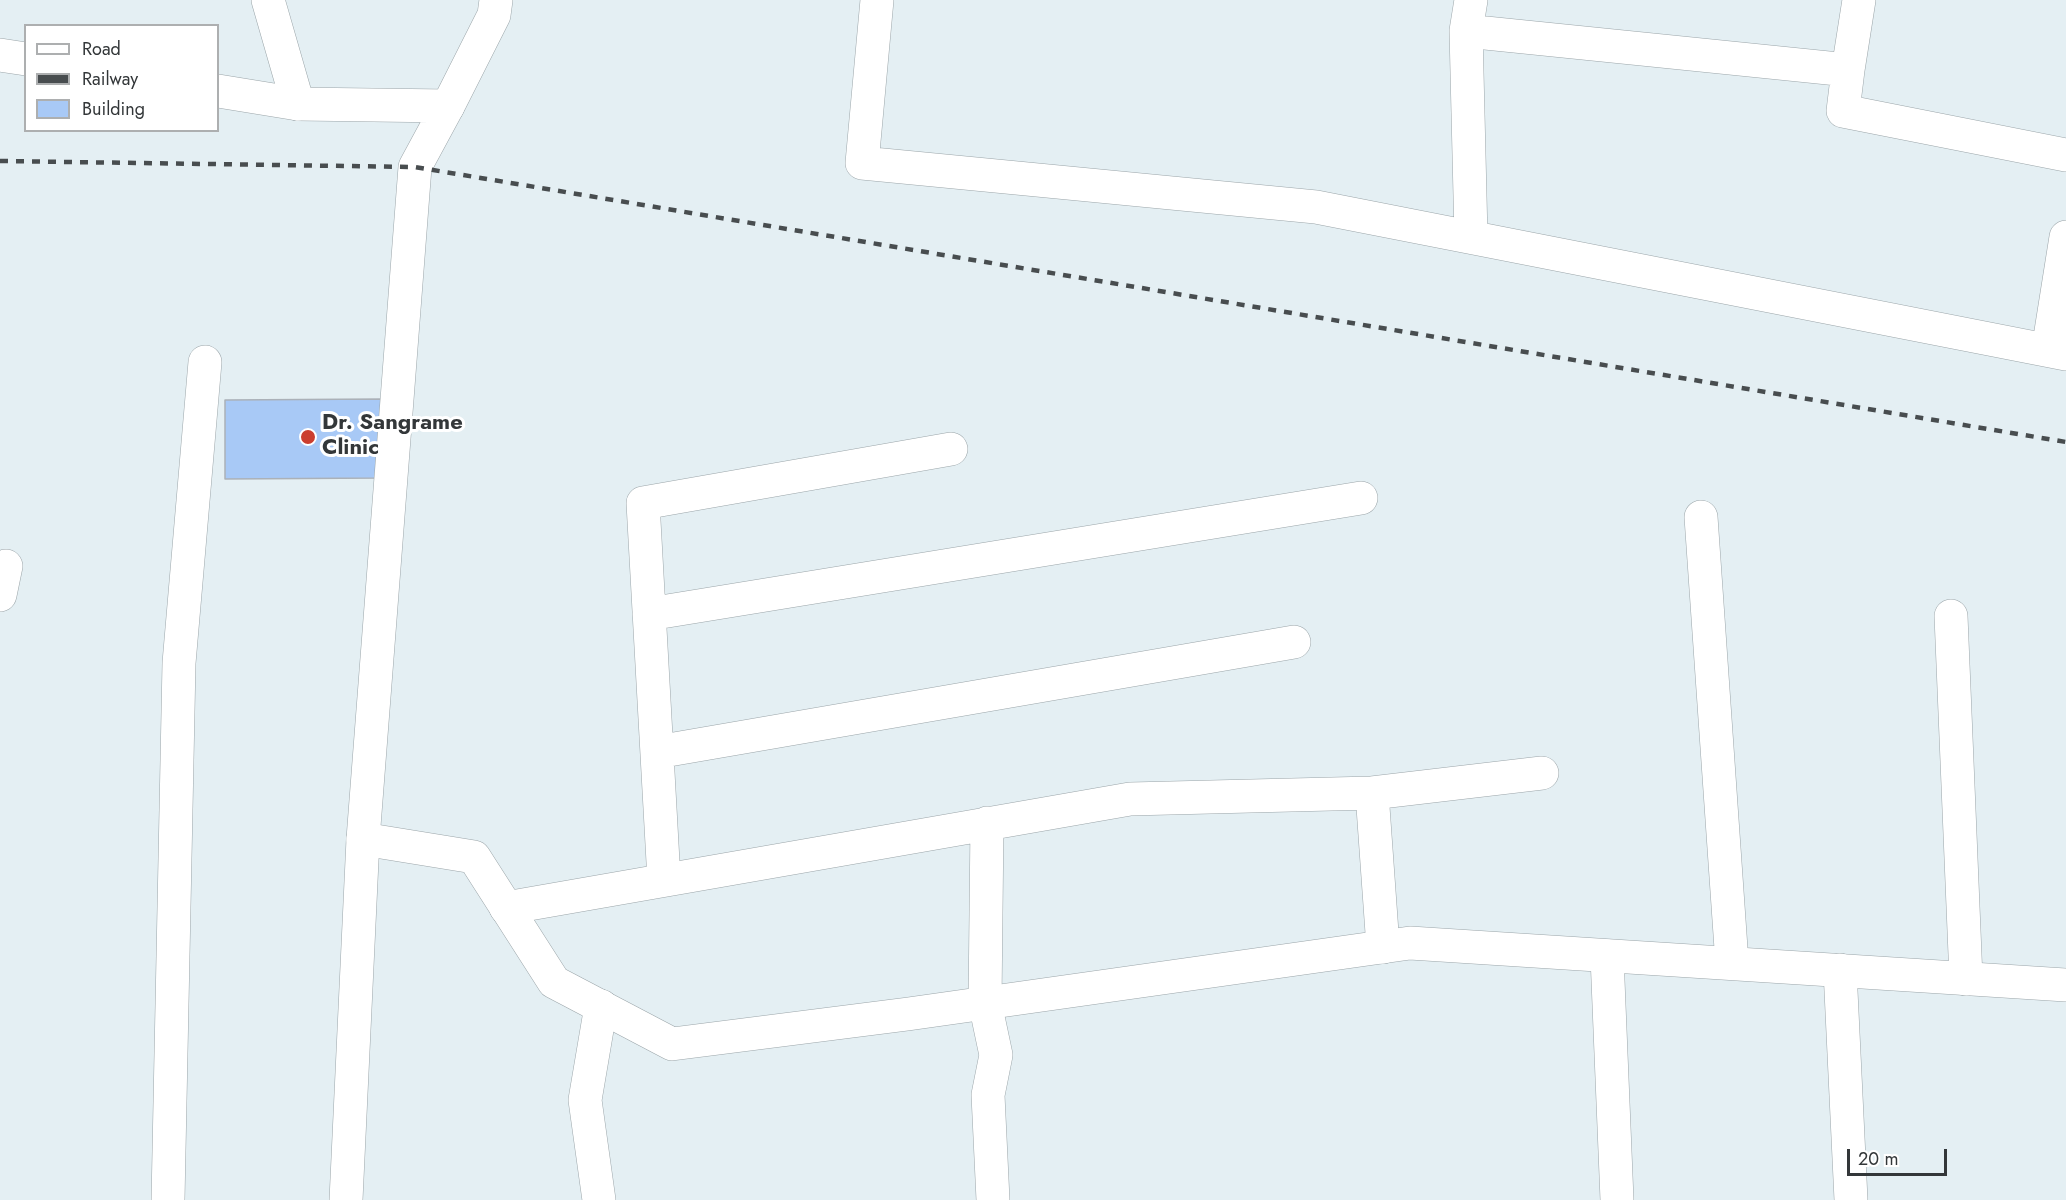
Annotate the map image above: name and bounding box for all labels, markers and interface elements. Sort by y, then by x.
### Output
legend [24,24,219,132]
text: Road [82,36,121,62]
text: Railway [82,66,138,92]
text: Building [82,96,145,122]
place label: Dr. Sangrame Clinic [322,411,463,463]
marker: Dr. Sangrame Clinic [299,428,317,446]
scale bar [1850,1137,1950,1175]
text: 20 m [1858,1146,1898,1172]

